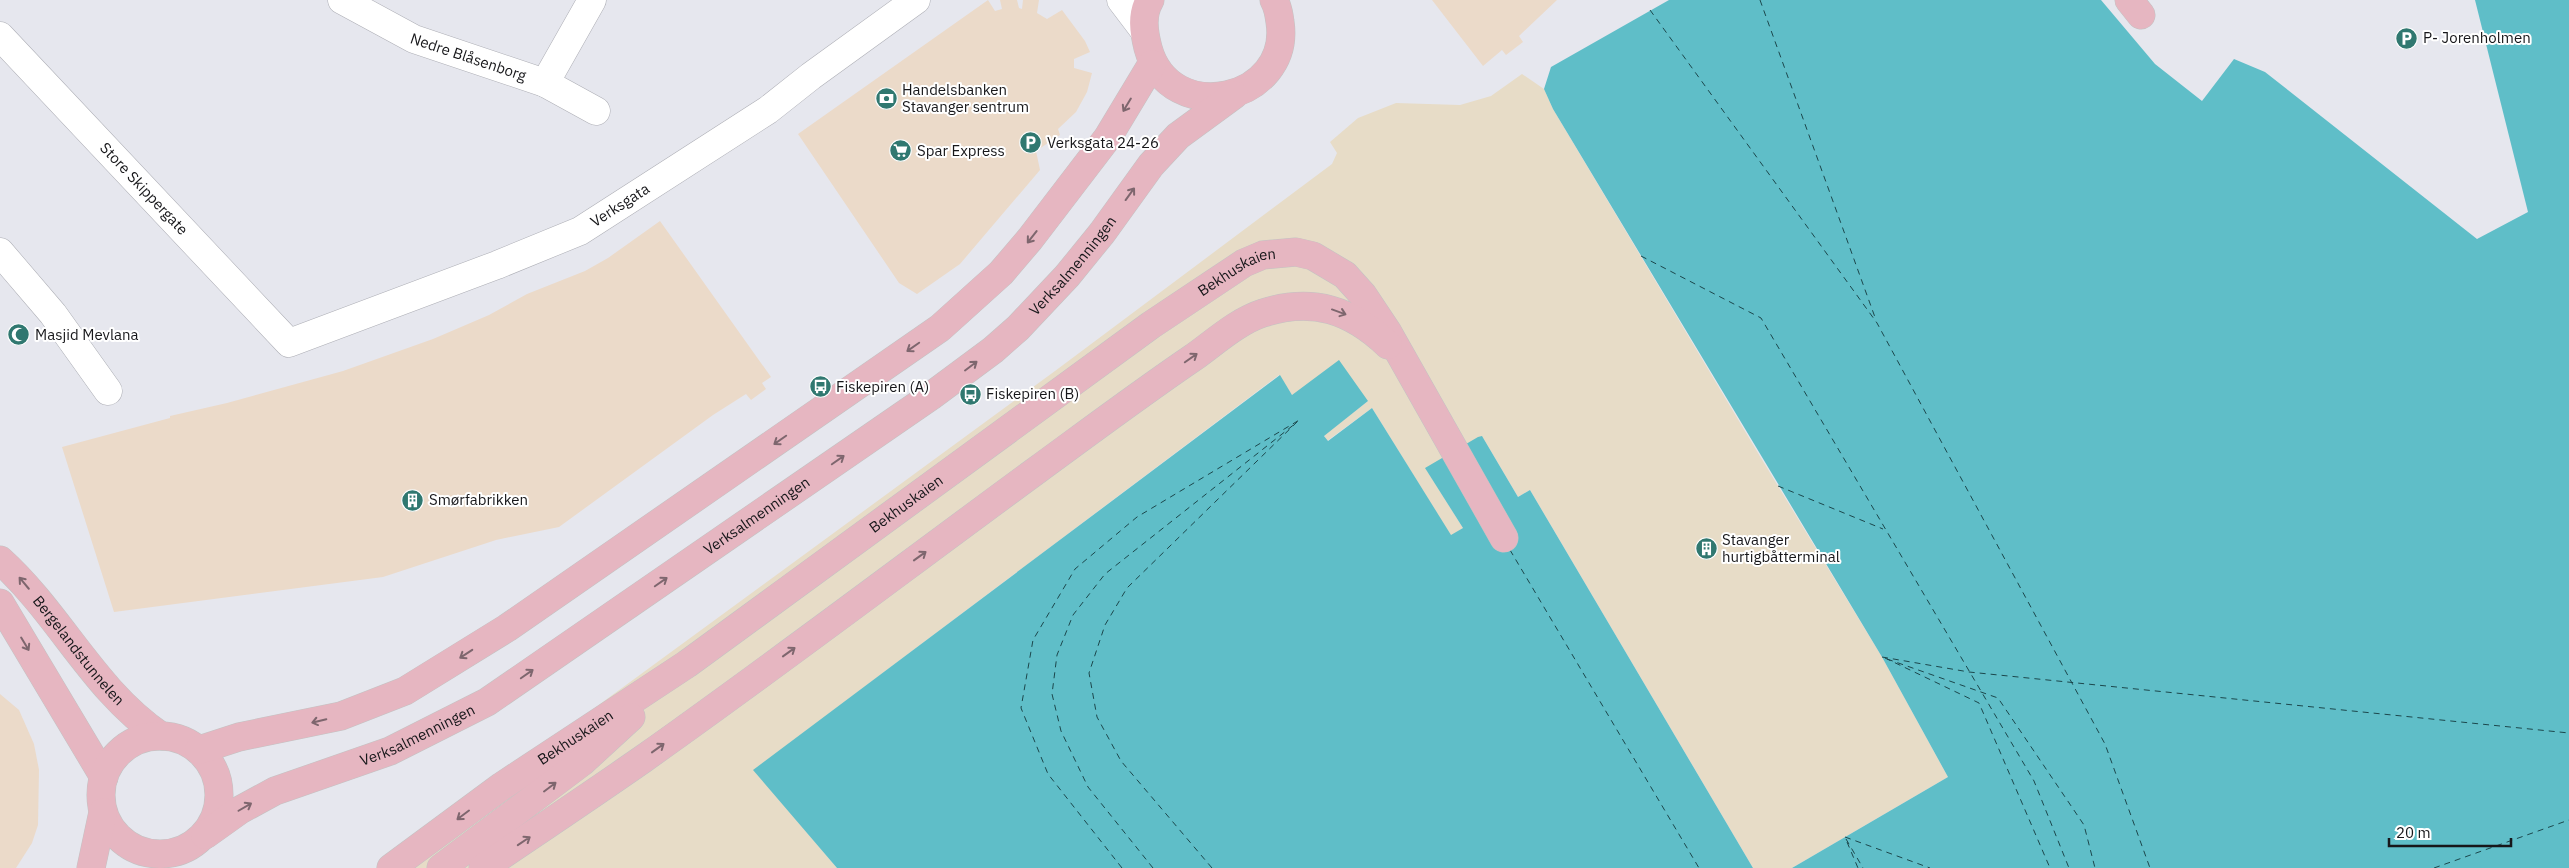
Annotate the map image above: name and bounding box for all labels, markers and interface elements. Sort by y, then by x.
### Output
parking icon: P- Jorenholmen [2395,26,2419,50]
street label: Nedre Blåsenborg [408,28,529,85]
place label: P- Jorenholmen [2423,28,2531,47]
place label: Handelsbanken Stavanger sentrum [902,80,1029,116]
bank icon: Handelsbanken Stavanger sentrum [874,87,898,111]
one-way arrow [1122,98,1132,112]
parking icon: Verksgata 24-26 [1019,131,1043,155]
place label: Verksgata 24-26 [1047,133,1159,152]
street label: Store Skippergate [96,138,192,239]
supermarket icon: Spar Express [889,139,913,163]
place label: Spar Express [917,141,1005,160]
street label: Verksgata [587,179,653,231]
one-way arrow [1125,187,1135,201]
street label: Verksalmenningen [1025,212,1120,319]
one-way arrow [1026,230,1037,243]
street label: Bekhuskaien [1194,244,1276,300]
one-way arrow [1331,308,1346,317]
mosque icon: Masjid Mevlana [7,323,31,347]
place label: Masjid Mevlana [35,325,139,344]
one-way arrow [906,342,920,352]
one-way arrow [1184,353,1198,363]
one-way arrow [964,361,977,372]
bus stop icon: Fiskepiren (A) [808,375,832,399]
place label: Fiskepiren (A) [836,377,929,396]
bus stop icon: Fiskepiren (B) [958,382,982,406]
place label: Fiskepiren (B) [986,384,1079,403]
one-way arrow [773,435,787,445]
one-way arrow [831,455,845,465]
street label: Bekhuskaien [865,470,946,537]
street label: Verksalmenningen [700,472,813,559]
building icon: Smørfabrikken [401,488,425,512]
place label: Smørfabrikken [429,490,528,509]
place label: Stavanger hurtigbåtterminal [1722,530,1840,566]
building icon: Stavanger hurtigbåtterminal [1694,537,1718,561]
one-way arrow [913,551,927,561]
one-way arrow [19,577,30,590]
one-way arrow [654,577,668,587]
street label: Bergelandstunnelen [29,591,129,709]
one-way arrow [21,637,31,651]
one-way arrow [782,647,796,657]
one-way arrow [460,650,474,660]
one-way arrow [520,669,534,679]
street label: Verksalmenningen [357,700,478,770]
street label: Bekhuskaien [534,705,617,769]
one-way arrow [312,717,328,726]
one-way arrow [651,743,664,754]
one-way arrow [543,782,557,792]
one-way arrow [238,802,252,812]
one-way arrow [456,810,470,820]
scale bar [2389,816,2512,848]
text: 20 m [2396,823,2431,842]
one-way arrow [516,835,530,845]

